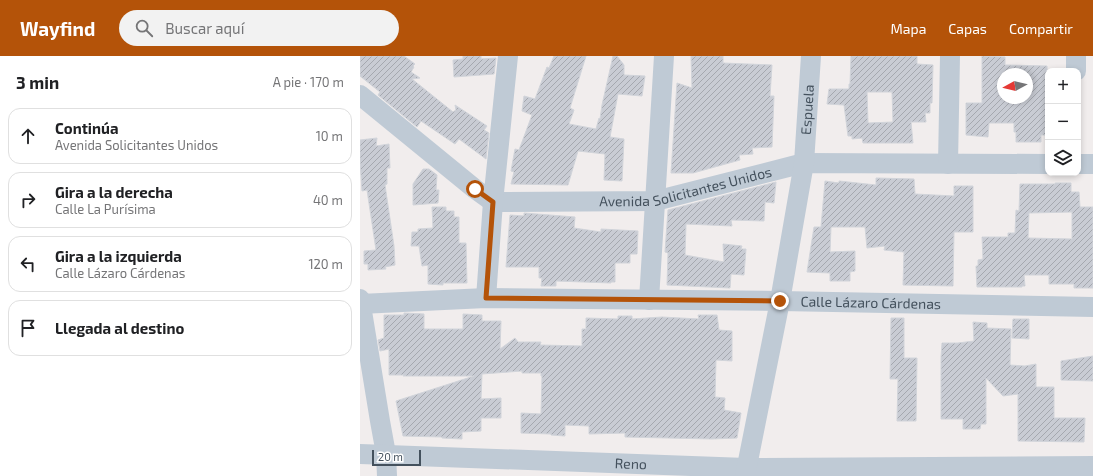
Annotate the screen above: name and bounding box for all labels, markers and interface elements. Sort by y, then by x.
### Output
search box [119,10,399,46]
text: Wayfind [20,17,95,40]
icon: search [133,17,155,39]
text: Buscar aquí [165,19,244,37]
text: Mapa [891,20,926,37]
text: Capas [948,20,987,37]
text: Compartir [1009,20,1073,37]
north arrow [997,68,1033,104]
map controls [1045,68,1081,176]
button: + [1045,68,1081,104]
text: 3 min [16,72,59,92]
text: A pie · 170 m [273,74,344,90]
street label: Espuela [797,84,817,135]
button: − [1045,104,1081,140]
text: Continúa [55,119,118,137]
icon: ahead [17,125,39,147]
text: 10 m [316,128,343,144]
text: Avenida Solicitantes Unidos [55,137,218,153]
button: layers [1045,140,1081,176]
street label: Avenida Solicitantes Unidos [599,163,773,209]
route start [466,180,484,198]
text: Gira a la derecha [55,183,173,201]
icon: right [17,189,39,211]
text: 40 m [313,192,343,208]
text: Calle La Purísima [55,201,156,217]
text: Gira a la izquierda [55,247,182,265]
icon: left [17,253,39,275]
text: 120 m [308,256,343,272]
text: Calle Lázaro Cárdenas [55,265,185,281]
route end [771,292,789,310]
street label: Calle Lázaro Cárdenas [800,292,941,312]
icon: arrive [17,317,39,339]
text: Llegada al destino [55,319,184,337]
scale bar [372,448,421,467]
text: 20 m [378,450,403,463]
street label: Reno [614,454,647,472]

